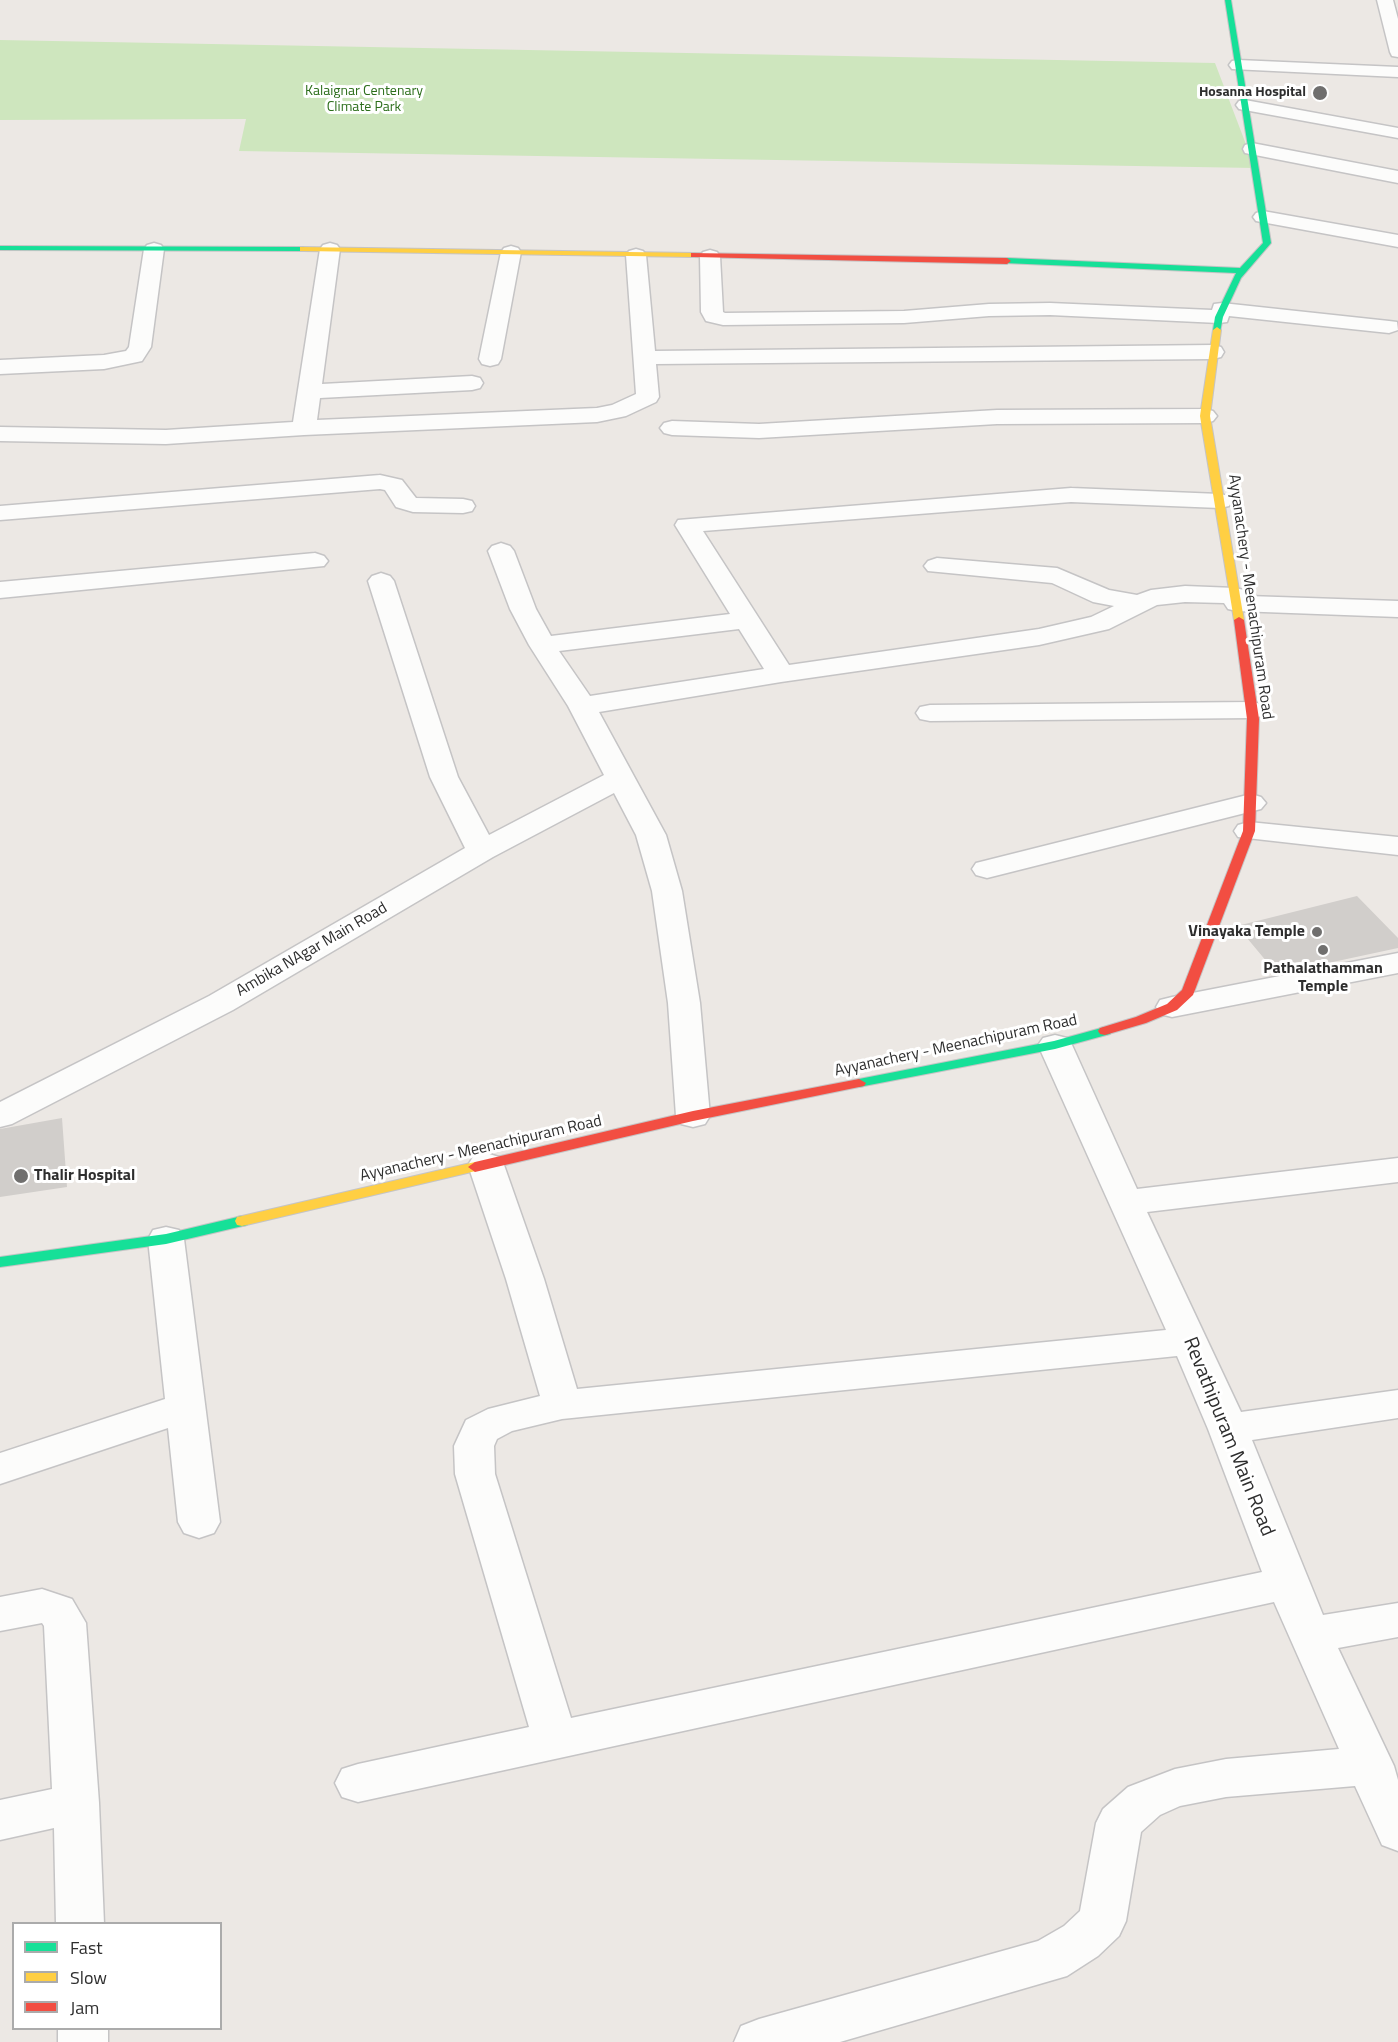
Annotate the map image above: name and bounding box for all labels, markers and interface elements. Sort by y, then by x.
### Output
park label: Kalaignar Centenary Climate Park [305,84,423,116]
marker: Hosanna Hospital [1311,84,1329,102]
place label: Hosanna Hospital [1199,85,1306,101]
street label: Ayyanachery - Meenachipuram Road [1223,473,1277,721]
street label: Ambika NAgar Main Road [233,899,391,1001]
place label: Vinayaka Temple [1188,922,1305,942]
marker: Vinayaka Temple [1310,925,1324,939]
marker: Pathalathamman Temple [1316,943,1330,957]
place label: Pathalathamman Temple [1263,959,1383,997]
street label: Ayyanachery - Meenachipuram Road [833,1011,1079,1081]
street label: Ayyanachery - Meenachipuram Road [358,1112,604,1186]
place label: Thalir Hospital [34,1166,135,1186]
marker: Thalir Hospital [12,1167,30,1185]
street label: Revathipuram Main Road [1177,1334,1279,1540]
legend [12,1922,222,2030]
text: Fast [70,1934,103,1961]
text: Slow [70,1964,107,1991]
text: Jam [70,1994,99,2021]

